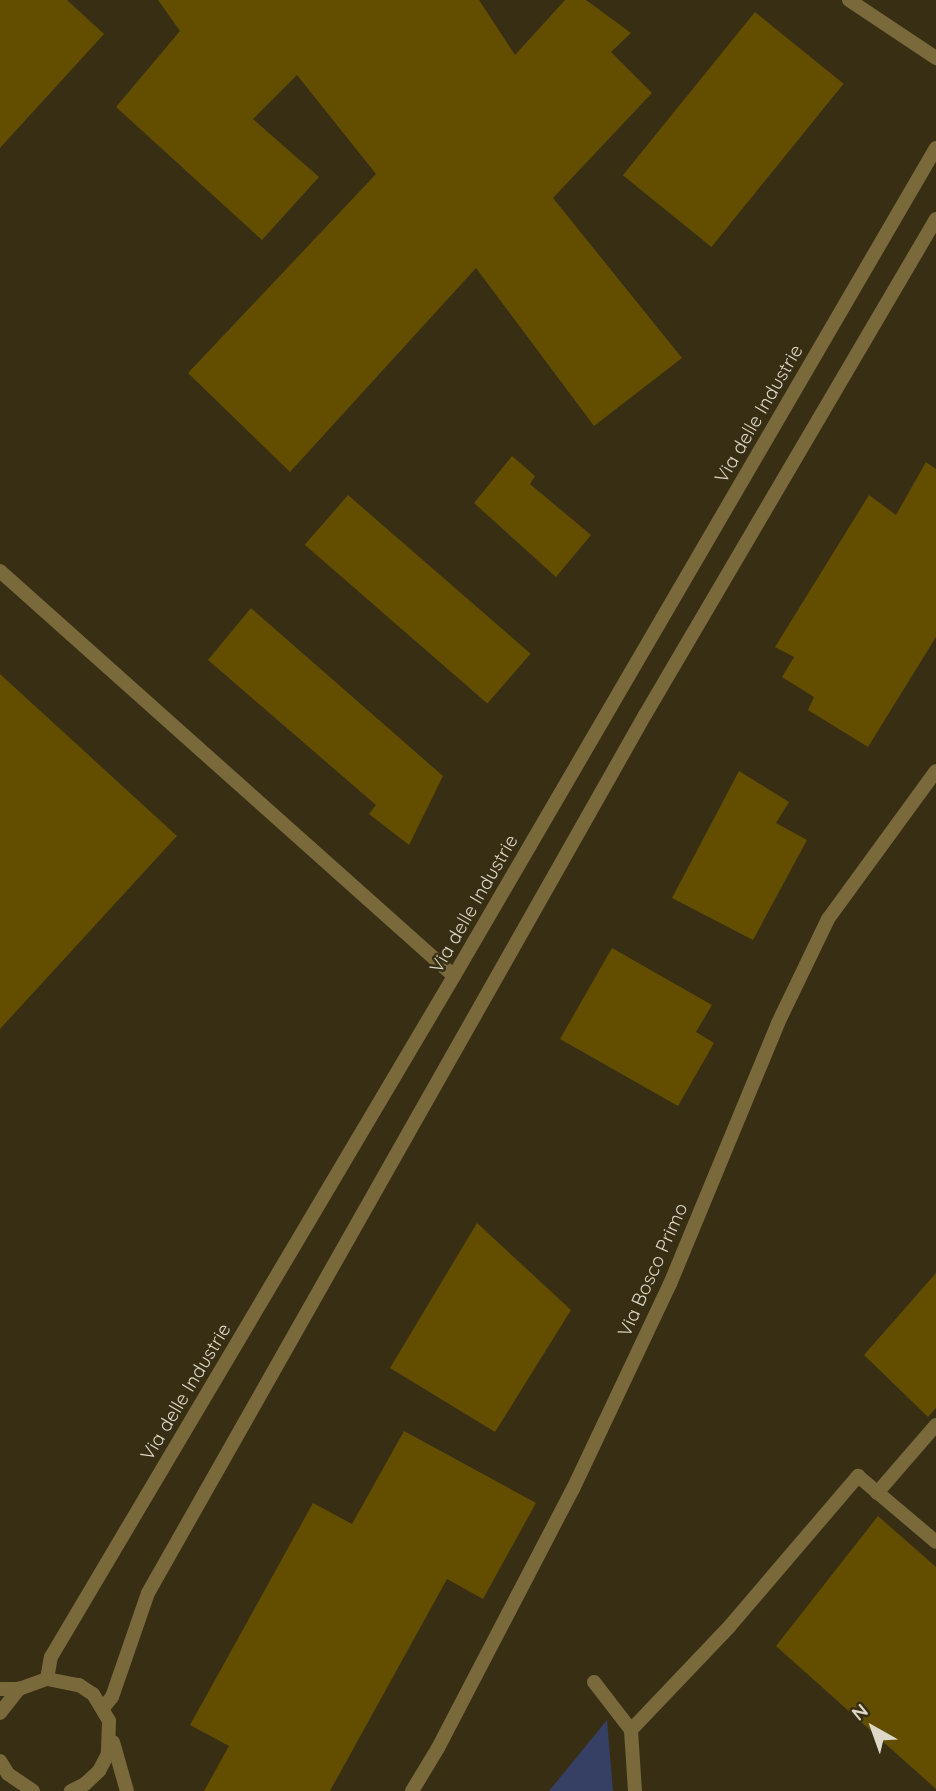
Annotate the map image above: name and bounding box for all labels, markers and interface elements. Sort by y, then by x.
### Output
street label: Via delle Industrie [710,341,808,487]
street label: Via delle Industrie [425,831,523,977]
street label: Via Bosco Primo [613,1200,693,1340]
street label: Via delle Industrie [136,1319,236,1465]
north arrow [838,1693,908,1763]
text: N [846,1698,873,1726]

